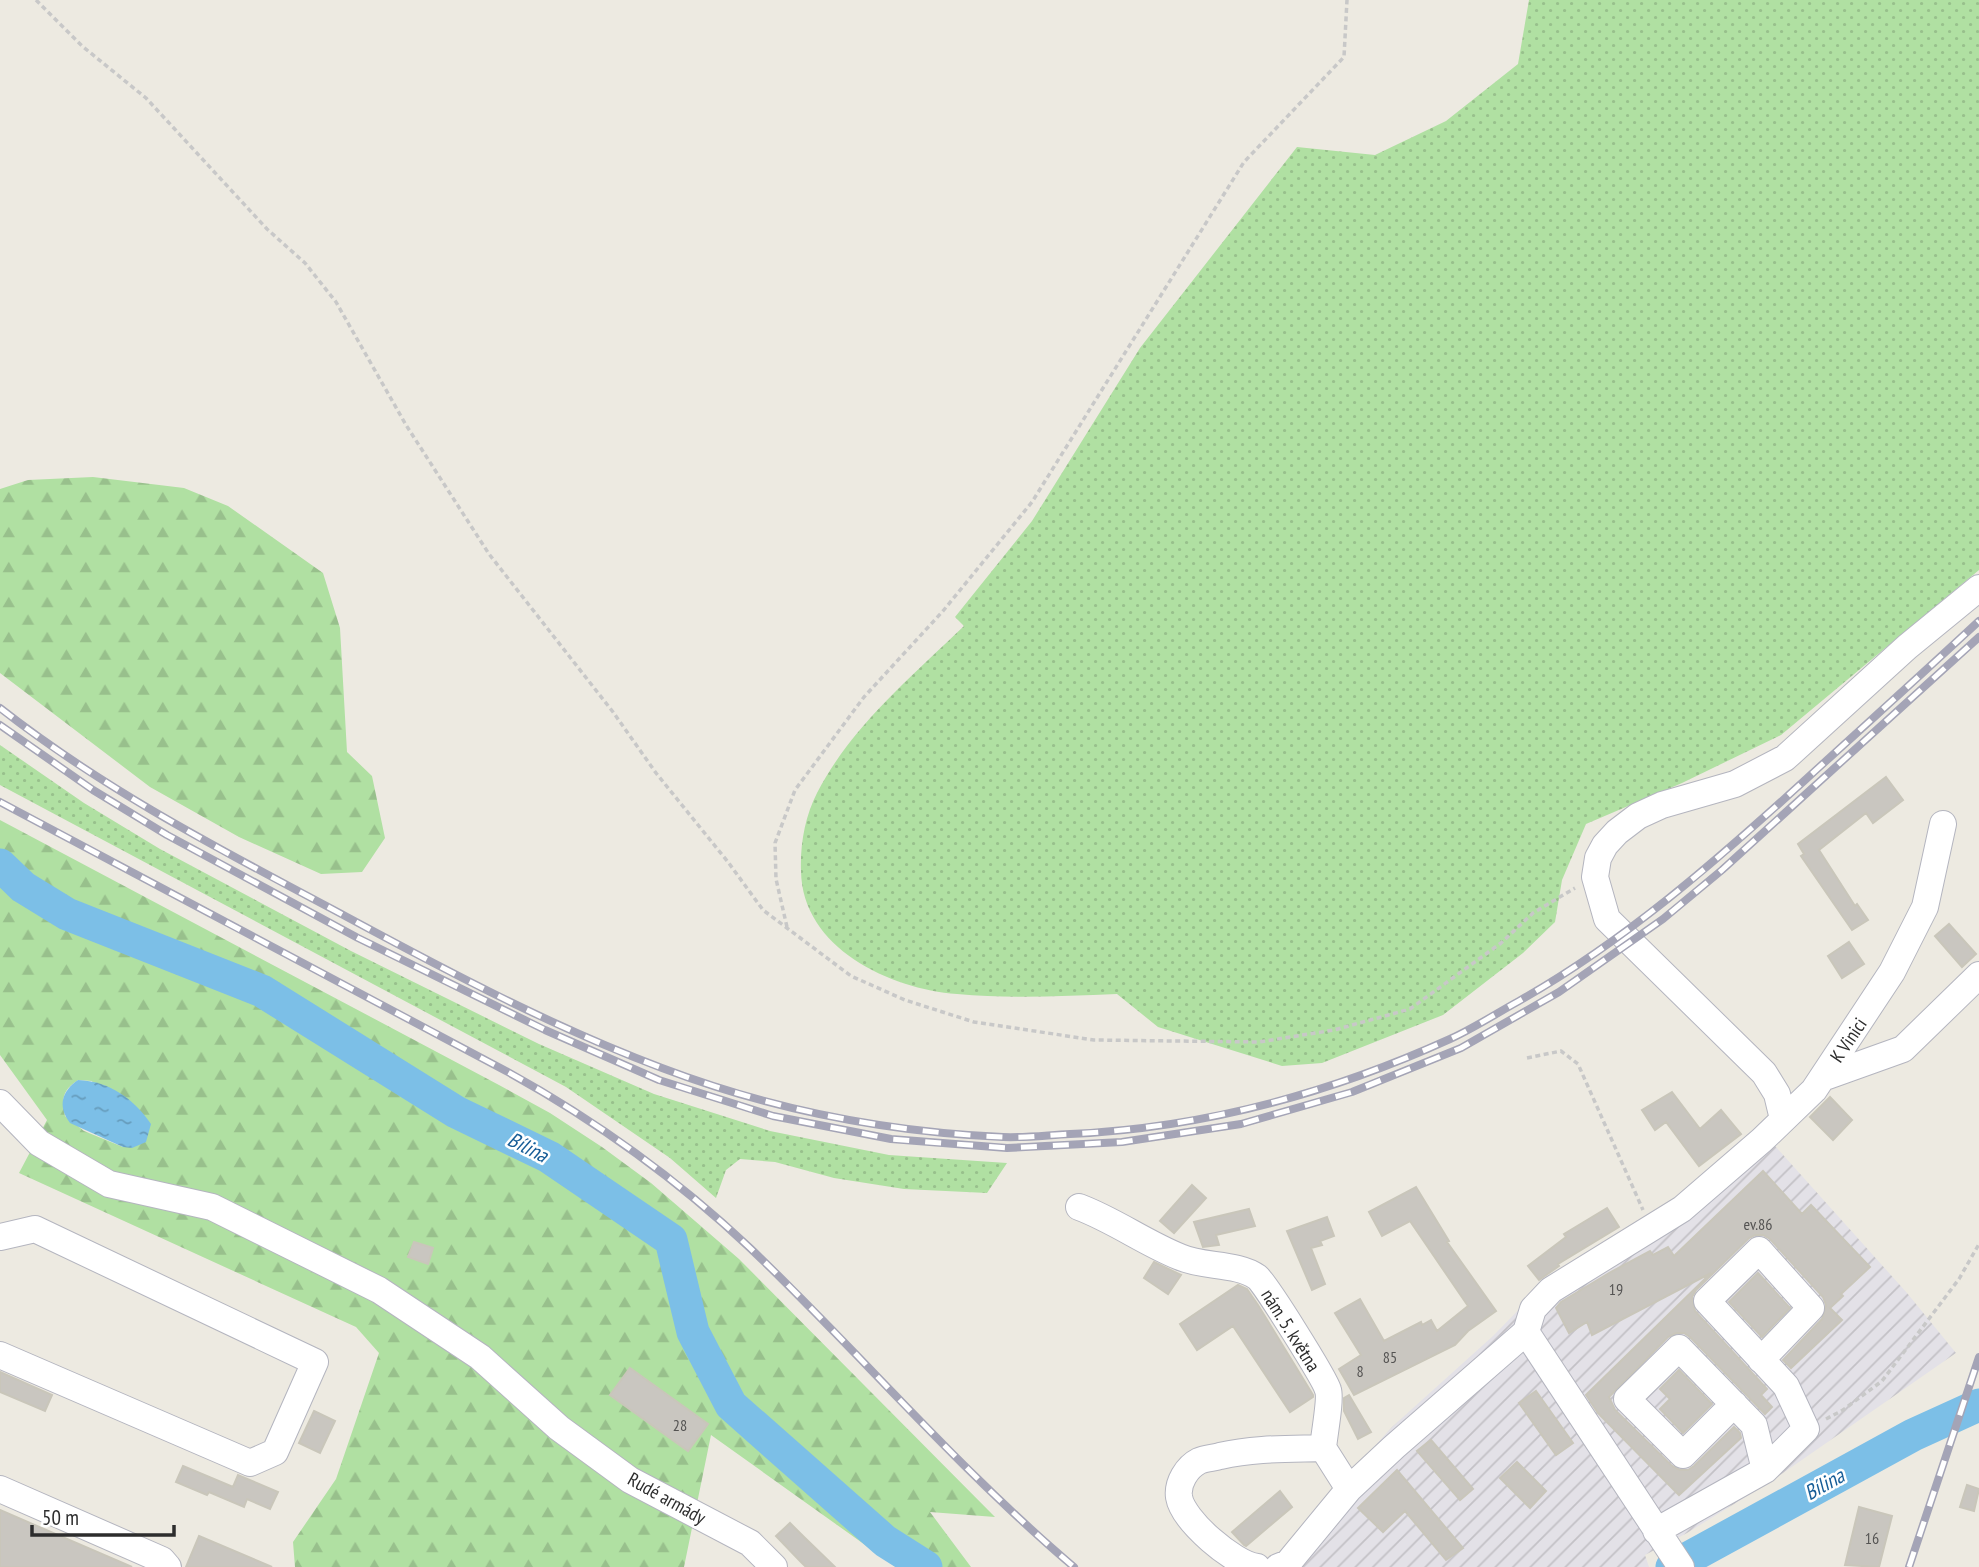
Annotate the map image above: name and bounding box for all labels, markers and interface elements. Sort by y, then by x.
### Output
street label: K Vinici [1824,1013,1872,1067]
water label: Bílina [503,1126,554,1169]
house number: ev.86 [1744,1214,1772,1234]
house number: 19 [1609,1279,1623,1299]
street label: nám. 5. května [1256,1284,1326,1376]
house number: 85 [1383,1347,1397,1367]
house number: 8 [1356,1361,1364,1381]
house number: 28 [673,1415,687,1435]
water label: Bílina [1799,1461,1850,1506]
street label: Rudé armády [624,1467,711,1530]
scale bar [32,1494,173,1538]
text: 50 m [42,1504,79,1531]
house number: 16 [1865,1528,1879,1548]

